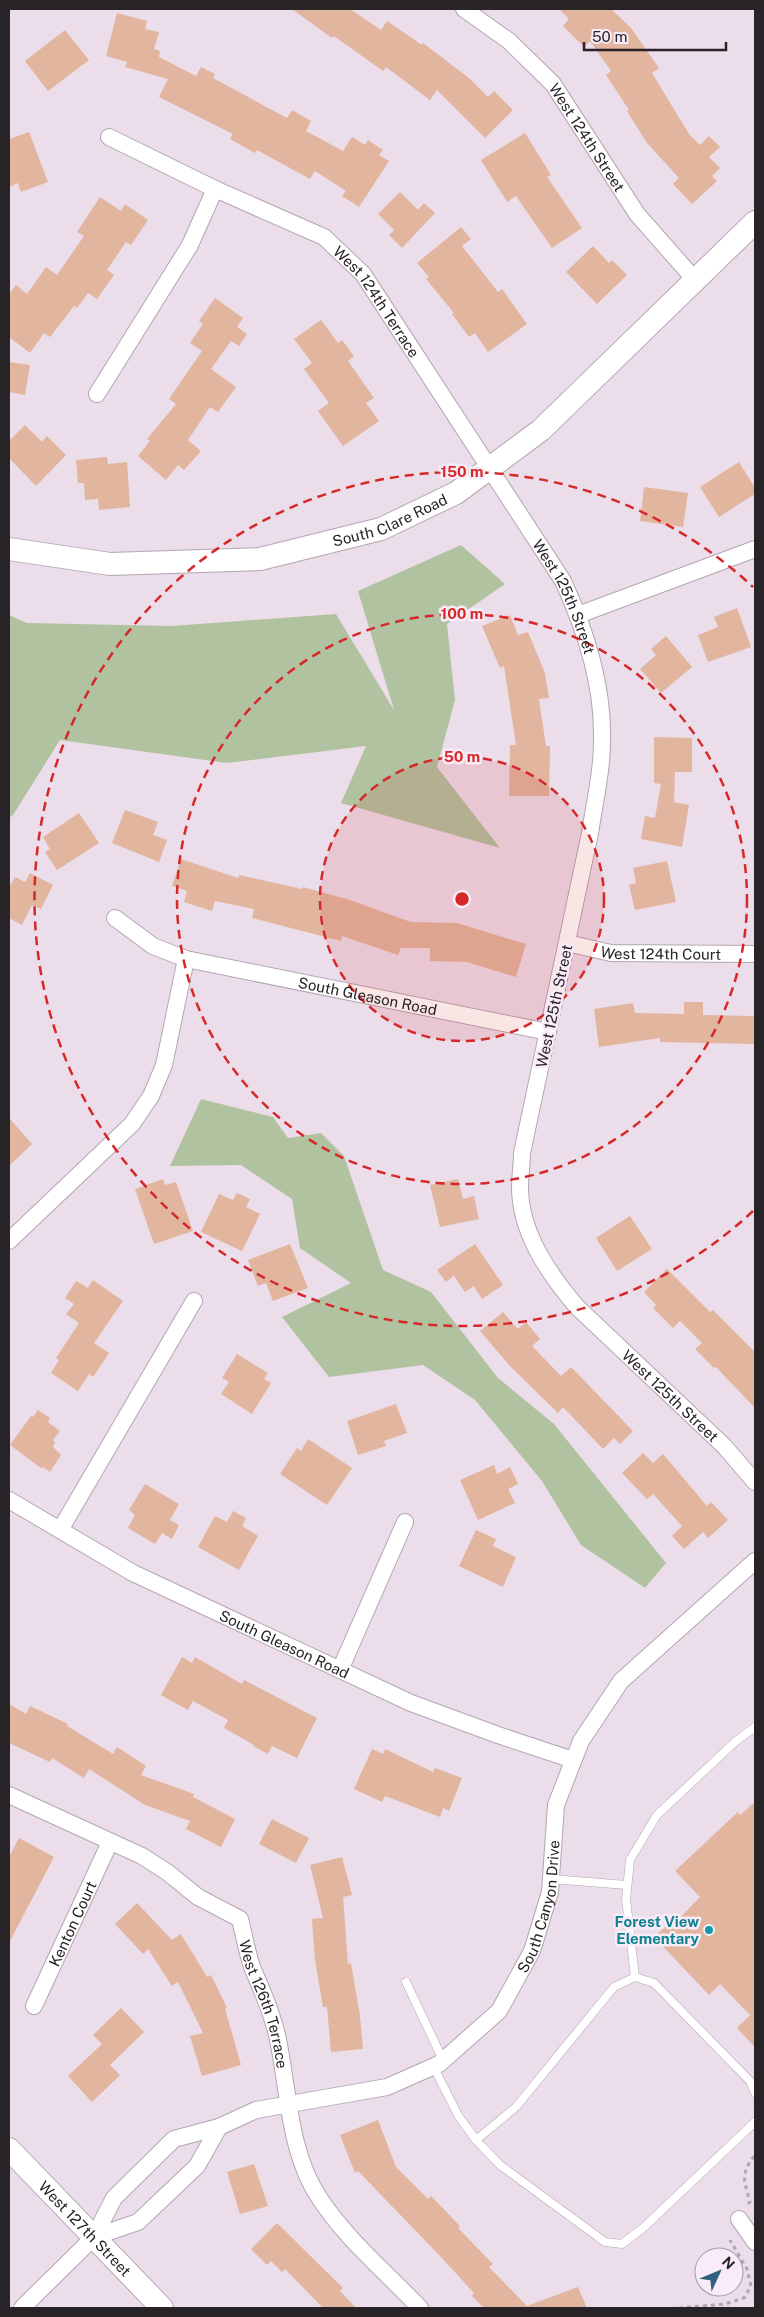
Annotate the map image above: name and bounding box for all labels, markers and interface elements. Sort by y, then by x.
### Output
scale bar [584,20,726,52]
text: 50 m [592,28,627,45]
street label: West 124th Street [546,80,629,195]
street label: West 124th Terrace [330,242,423,360]
text: 150 m [440,463,484,480]
street label: South Clare Road [331,490,450,549]
street label: West 125th Street [530,536,599,656]
text: 100 m [441,605,483,622]
text: 50 m [444,748,480,765]
centre of rings [453,890,471,908]
street label: West 124th Court [599,942,721,962]
street label: West 125th Street [533,943,575,1069]
street label: South Gleason Road [297,973,439,1018]
street label: West 125th Street [619,1346,722,1445]
street label: South Gleason Road [217,1606,352,1681]
street label: South Canyon Drive [513,1840,562,1975]
street label: Kenton Court [45,1878,99,1969]
place label: Forest View Elementary [615,1913,700,1947]
marker: Forest View Elementary [703,1924,715,1936]
street label: West 126th Terrace [237,1938,291,2070]
street label: West 127th Street [36,2177,135,2279]
north arrow [694,2247,744,2297]
text: N [719,2253,738,2272]

